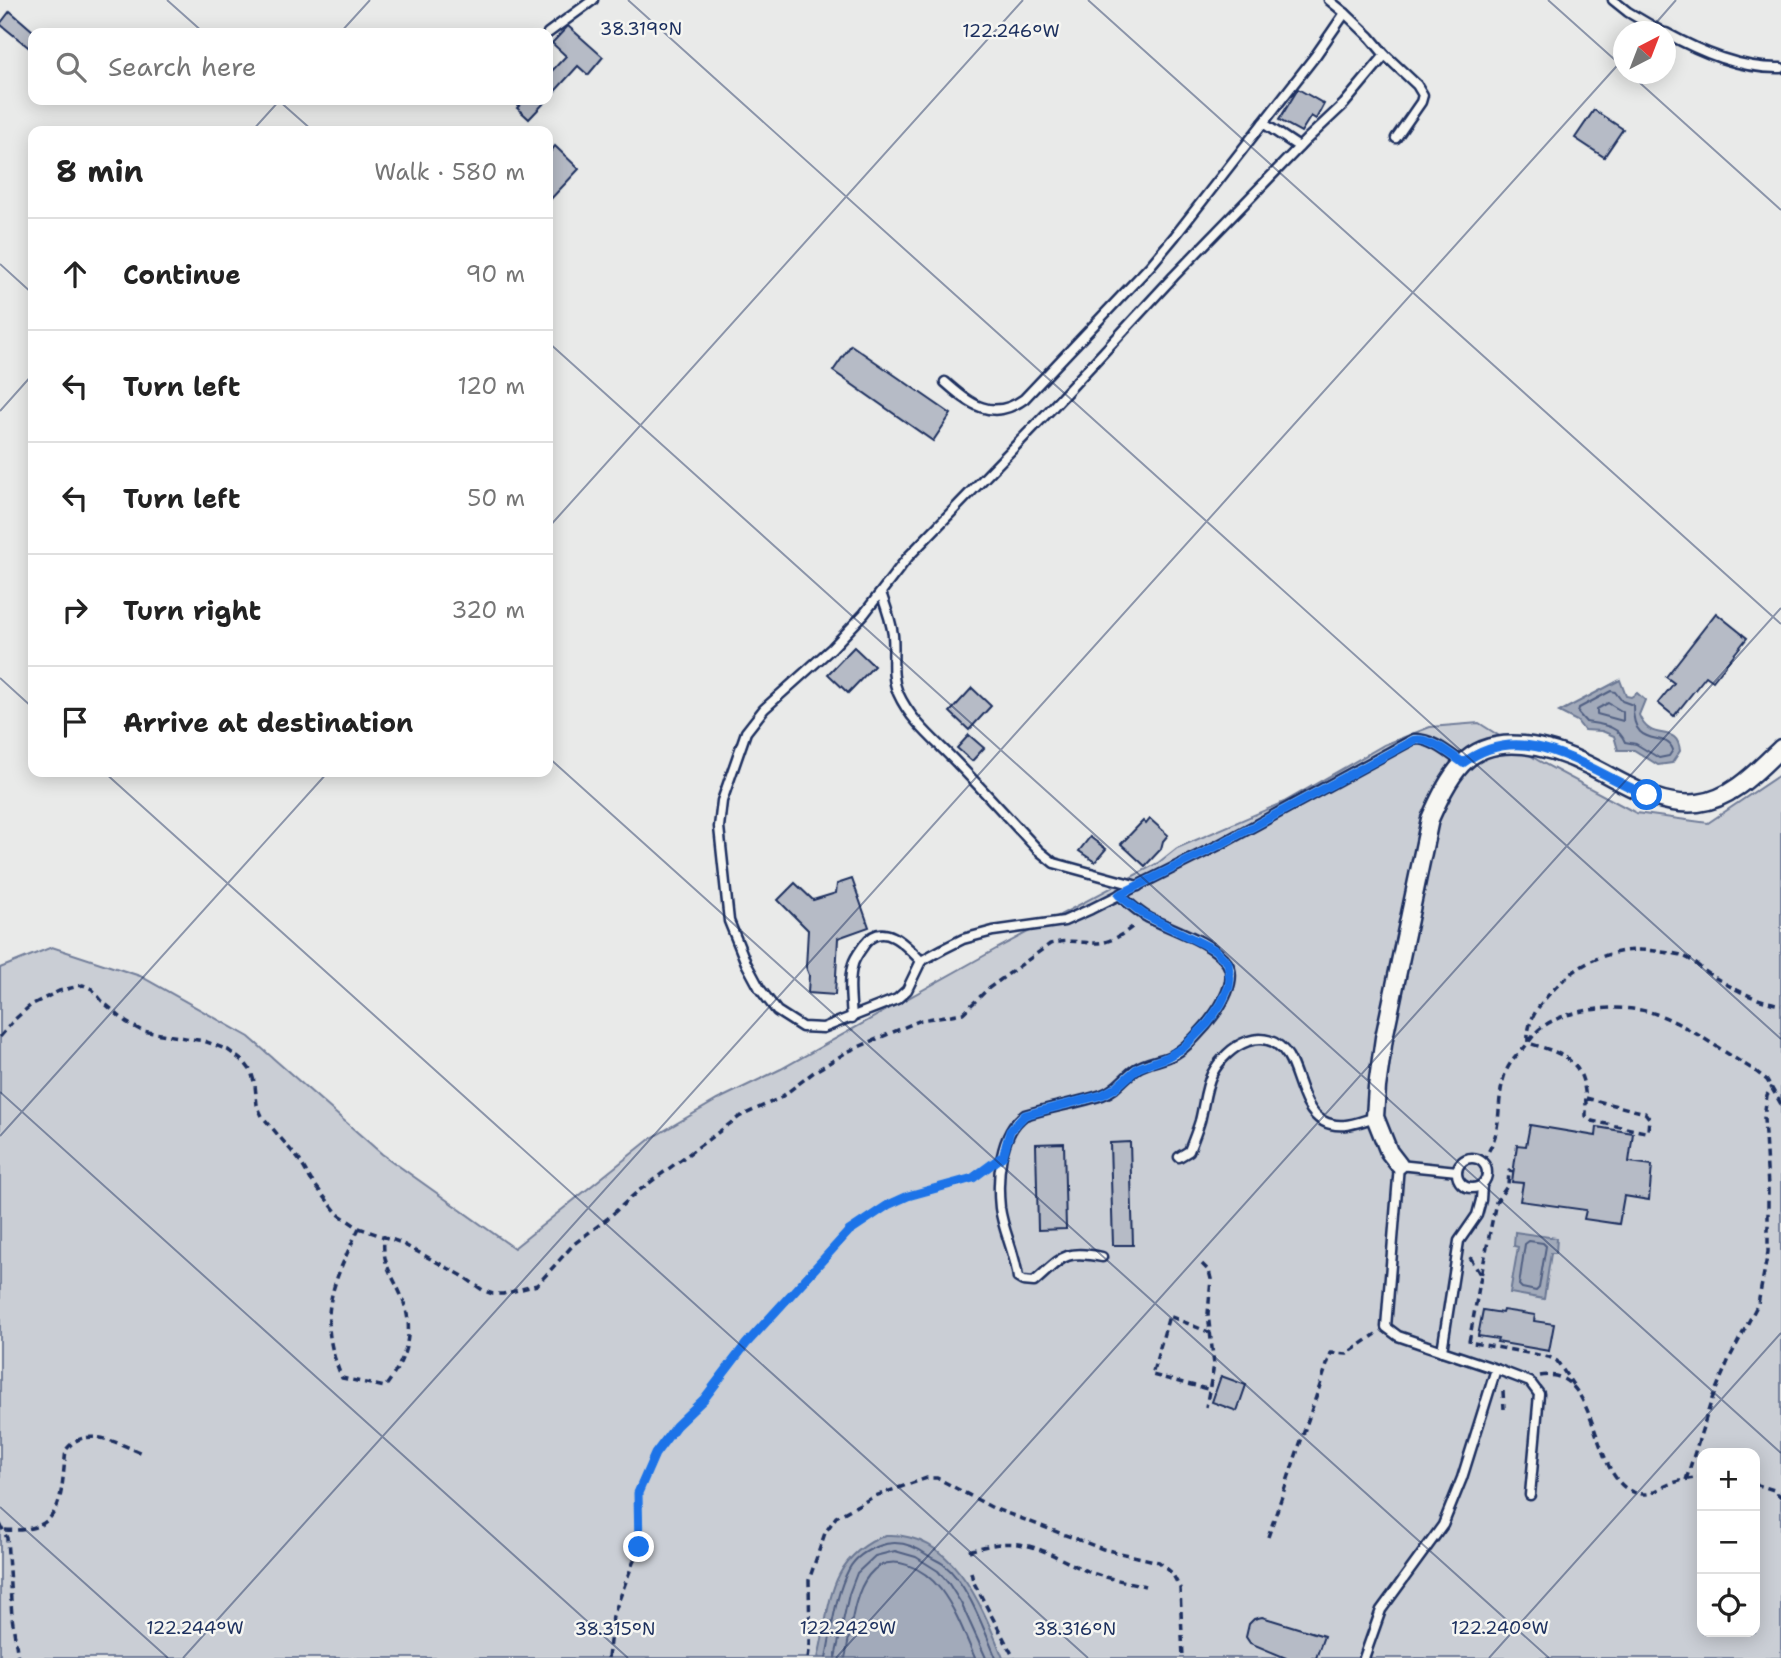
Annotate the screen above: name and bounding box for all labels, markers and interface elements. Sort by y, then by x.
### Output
text: 38.319°N [600,17,682,41]
text: 122.246°W [962,19,1060,43]
north arrow [1613,21,1676,84]
search box [28,28,553,105]
icon: search [52,48,90,86]
text: Search here [108,49,257,84]
text: 8 min [56,151,143,192]
text: Walk · 580 m [374,157,525,187]
icon: ahead [56,255,94,293]
text: Continue [123,257,241,292]
text: 90 m [465,259,525,289]
icon: left [56,367,94,405]
text: Turn left [123,369,240,404]
text: 120 m [457,371,525,401]
icon: left [56,479,94,517]
text: Turn left [123,481,240,516]
text: 50 m [467,483,525,513]
icon: right [56,591,94,629]
text: Turn right [123,593,261,628]
text: 320 m [451,595,525,625]
icon: arrive [56,703,94,741]
text: Arrive at destination [123,705,413,740]
route start [1631,779,1662,810]
map controls [1697,1448,1760,1637]
button: + [1697,1448,1760,1511]
button: − [1697,1511,1760,1574]
route end [623,1531,654,1562]
button: locate [1697,1574,1760,1637]
text: 122.244°W [146,1616,244,1640]
text: 122.242°W [800,1616,896,1640]
text: 122.240°W [1451,1616,1549,1640]
text: 38.315°N [574,1617,656,1641]
text: 38.316°N [1034,1617,1116,1641]

